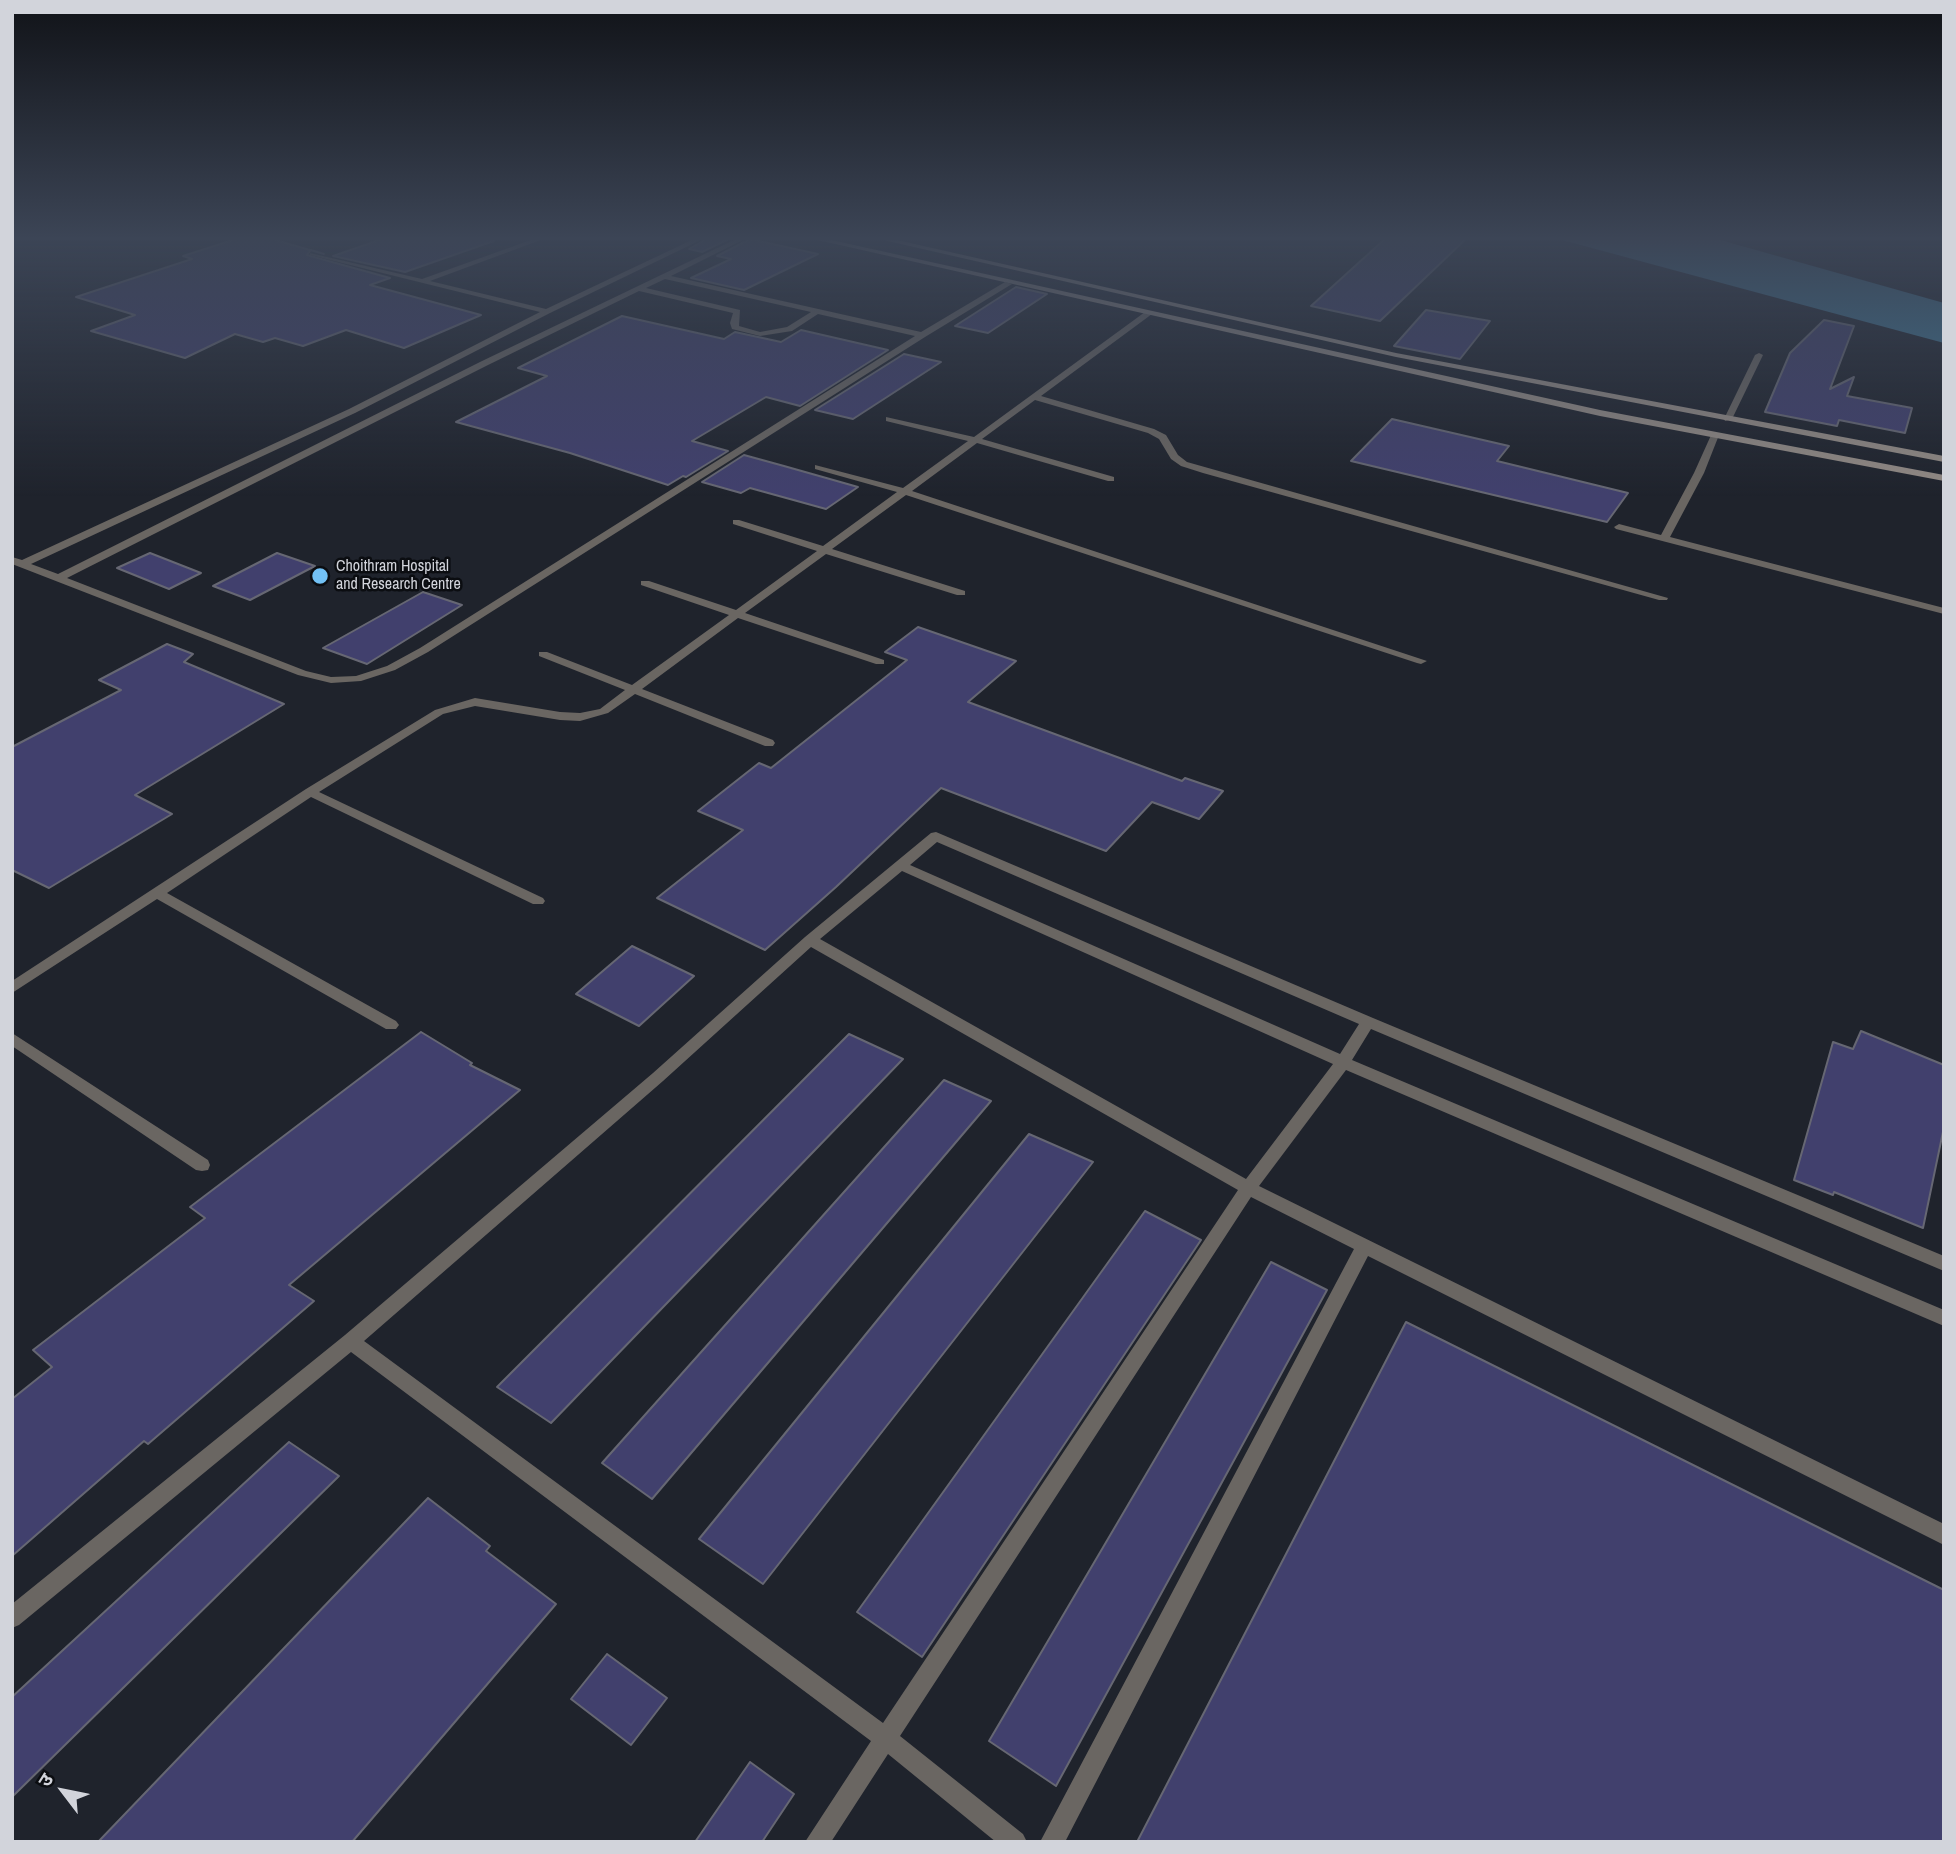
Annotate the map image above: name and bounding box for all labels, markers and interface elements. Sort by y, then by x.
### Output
place label: Choithram Hospital and Research Centre [336,557,461,595]
marker: Choithram Hospital and Research Centre [310,566,330,586]
north arrow [28,1756,98,1826]
text: उ [31,1768,59,1791]

